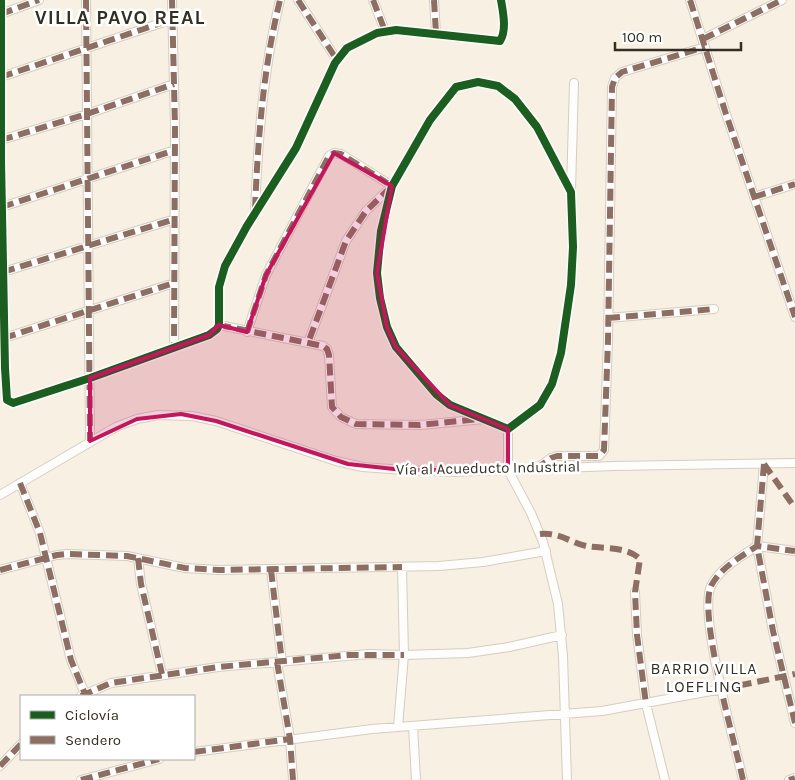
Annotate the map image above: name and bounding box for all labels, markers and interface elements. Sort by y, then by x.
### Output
district label: VILLA PAVO REAL [35,6,205,29]
scale bar [615,20,741,52]
text: 100 m [622,28,662,46]
street label: Vía al Acueducto Industrial [396,457,580,479]
district label: BARRIO VILLA LOEFLING [651,659,757,696]
legend [20,695,195,760]
text: Ciclovía [65,706,119,724]
text: Sendero [65,731,121,749]

